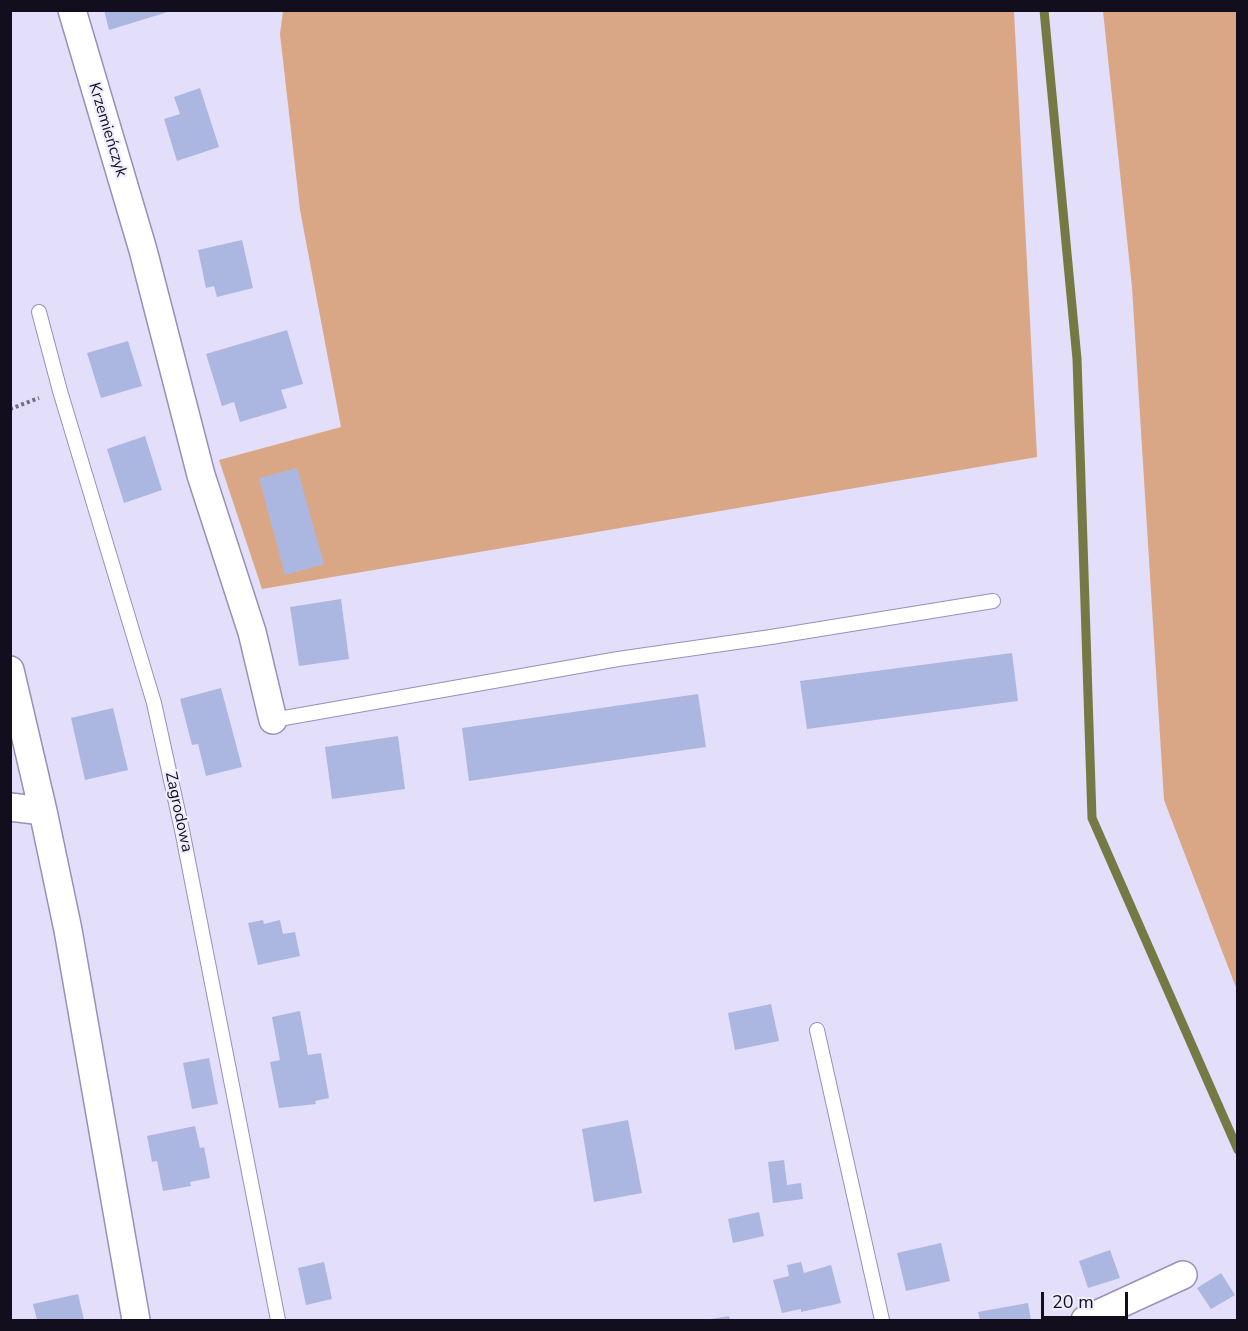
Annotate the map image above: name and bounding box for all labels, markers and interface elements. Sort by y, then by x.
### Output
street label: Krzemieńczyk [84,81,130,179]
street label: Zagrodowa [160,770,196,854]
scale bar [1044,1280,1131,1318]
text: 20 m [1052,1290,1094,1314]

